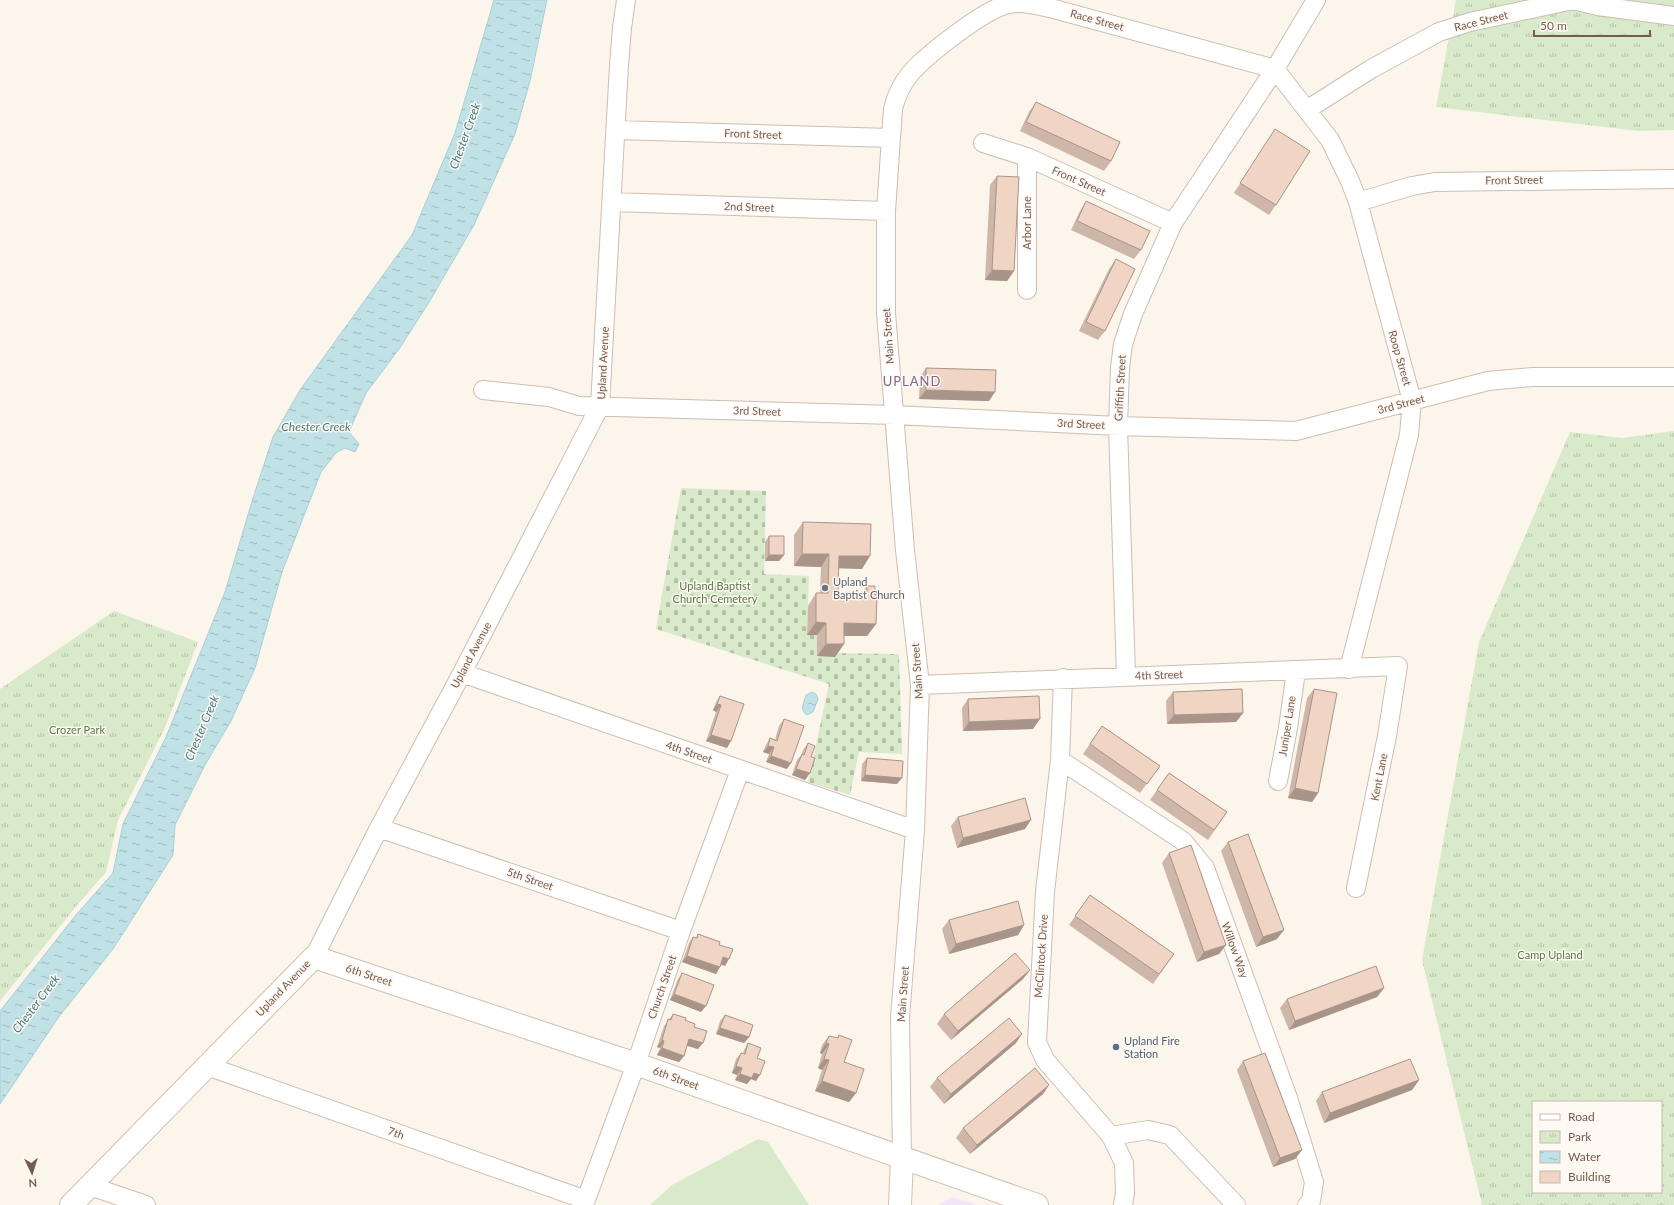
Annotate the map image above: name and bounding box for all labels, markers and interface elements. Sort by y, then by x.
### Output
street label: Race Street [1069,6,1125,33]
street label: Race Street [1453,8,1509,33]
scale bar [1534,12,1650,38]
text: 50 m [1540,18,1567,33]
water label: Chester Creek [446,100,484,171]
street label: Front Street [724,126,782,141]
street label: Front Street [1050,163,1108,198]
street label: Front Street [1485,172,1543,187]
street label: Arbor Lane [1020,196,1033,250]
street label: 2nd Street [724,199,775,214]
street label: Main Street [879,308,896,364]
street label: Upland Avenue [594,326,611,400]
street label: Roop Street [1386,329,1415,387]
street label: Griffith Street [1111,355,1128,421]
district label: UPLAND [883,373,941,389]
street label: 3rd Street [1376,391,1426,416]
street label: 3rd Street [733,403,781,418]
street label: 3rd Street [1057,416,1105,431]
water label: Chester Creek [281,419,351,434]
place label: Upland Baptist Church [833,575,905,601]
park label: Upland Baptist Church Cemetery [673,579,758,605]
marker: Upland Baptist Church [820,583,830,593]
street label: Upland Avenue [448,619,494,690]
street label: Main Street [908,643,925,699]
street label: 4th Street [1135,667,1183,682]
water label: Chester Creek [181,693,222,763]
street label: Juniper Lane [1275,695,1298,757]
park label: Crozer Park [49,723,105,736]
street label: 4th Street [664,738,714,766]
street label: Kent Lane [1367,752,1390,802]
street label: 5th Street [505,865,555,893]
street label: McClintock Drive [1031,914,1050,998]
street label: Willow Way [1219,920,1252,980]
park label: Camp Upland [1517,948,1583,961]
street label: Church Street [645,953,679,1020]
street label: Upland Avenue [252,957,313,1019]
street label: 6th Street [344,961,394,988]
street label: Main Street [894,965,911,1022]
water label: Chester Creek [9,971,63,1036]
place label: Upland Fire Station [1124,1034,1180,1060]
marker: Upland Fire Station [1111,1042,1121,1052]
street label: 6th Street [651,1063,701,1092]
legend [1532,1101,1662,1193]
text: Road [1568,1109,1595,1124]
street label: 7th [386,1124,406,1141]
text: Park [1568,1129,1592,1144]
text: Water [1568,1149,1601,1164]
north arrow [12,1153,52,1193]
text: Building [1568,1169,1611,1184]
text: N [28,1177,37,1190]

